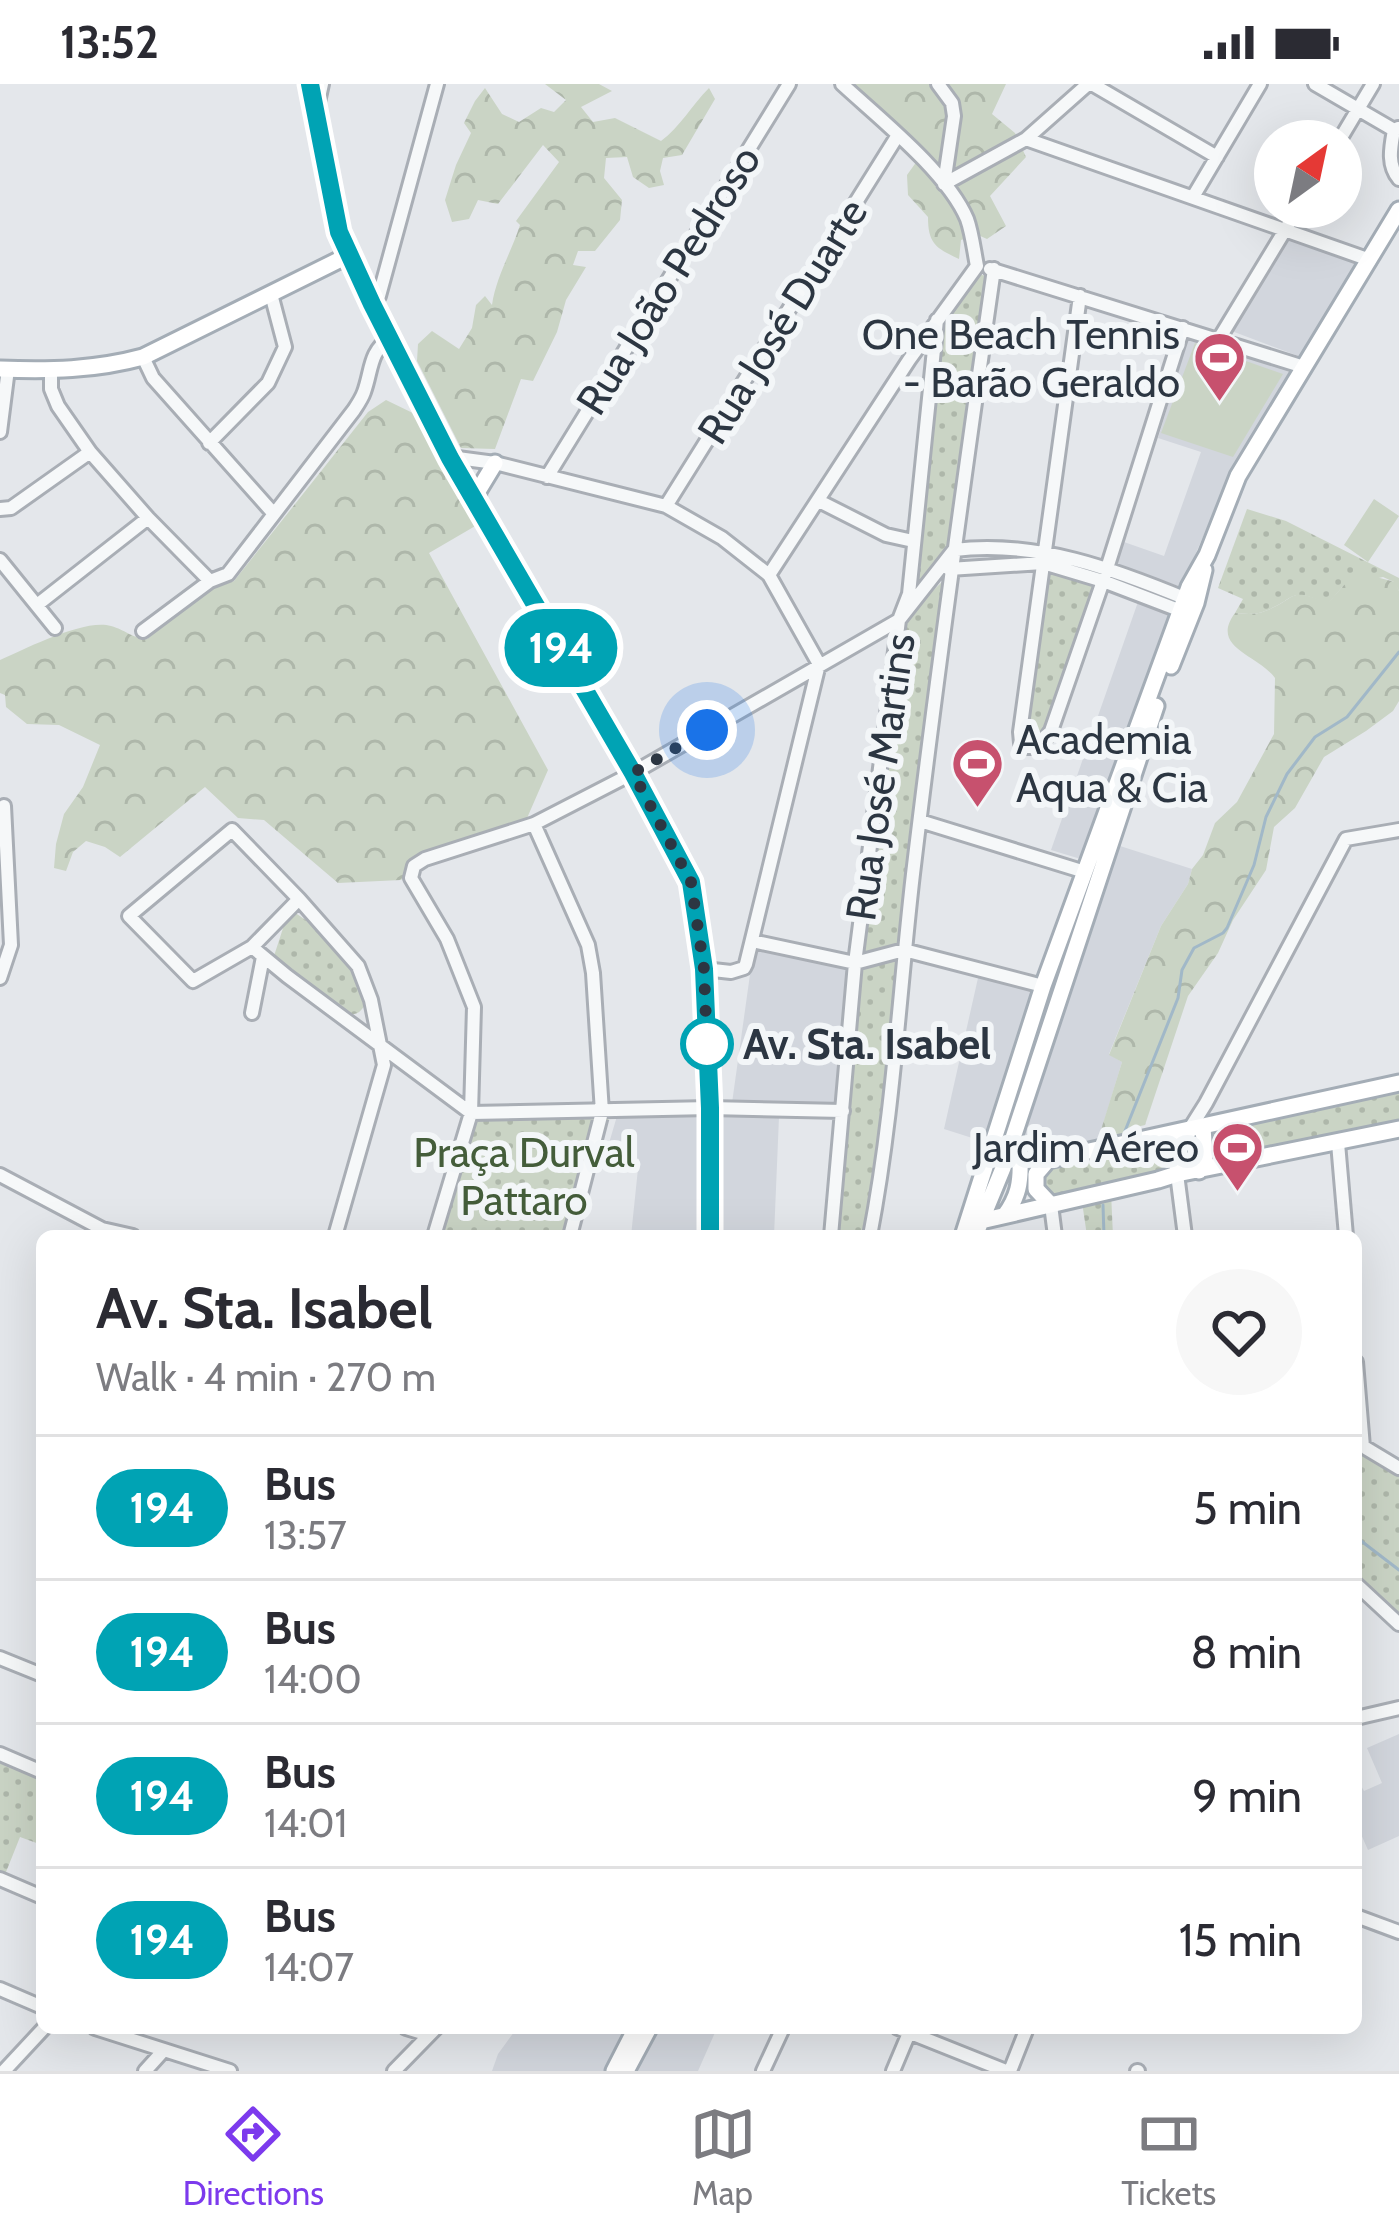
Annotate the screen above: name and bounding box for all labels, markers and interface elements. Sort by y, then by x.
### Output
text: 13:52 [60,15,159,69]
north arrow [1254,120,1362,228]
map controls [1254,120,1362,228]
street label: Rua João Pedroso [565,136,771,424]
street label: Rua José Duarte [686,189,878,453]
place label: One Beach Tennis - Barão Geraldo [862,308,1180,408]
sports icon: One Beach Tennis - Barão Geraldo [1191,330,1247,404]
line badge: 194 [492,609,630,687]
text: 194 [528,622,594,674]
street label: Rua José Martins [834,630,926,924]
your location [677,700,737,760]
place label: Academia Aqua & Cia [1016,713,1208,813]
sports icon: Academia Aqua & Cia [949,735,1005,809]
place label: Av. Sta. Isabel [743,1018,991,1070]
marker: Av. Sta. Isabel [682,1019,732,1069]
sports icon: Jardim Aéreo [1210,1119,1266,1193]
place label: Jardim Aéreo [972,1121,1199,1173]
park label: Praça Durval Pattaro [413,1126,635,1226]
button: heart [1176,1269,1302,1395]
text: Av. Sta. Isabel [96,1273,433,1342]
text: Walk · 4 min · 270 m [96,1353,436,1401]
text: Bus [264,1457,336,1511]
text: 5 min [1193,1481,1302,1535]
text: 194 [129,1482,195,1534]
text: 13:57 [264,1511,347,1559]
text: Bus [264,1601,336,1655]
text: 8 min [1190,1625,1302,1679]
text: 194 [129,1626,195,1678]
text: 14:00 [264,1655,362,1703]
text: Bus [264,1745,336,1799]
text: 9 min [1192,1769,1302,1823]
text: 194 [129,1770,195,1822]
text: 14:01 [264,1799,347,1847]
text: Bus [264,1889,336,1943]
text: 15 min [1179,1913,1302,1967]
text: 194 [129,1914,195,1966]
text: 14:07 [264,1943,354,1991]
tab: Directions [183,2101,324,2213]
tab: Map [690,2101,756,2213]
tab: Tickets [1121,2101,1216,2213]

